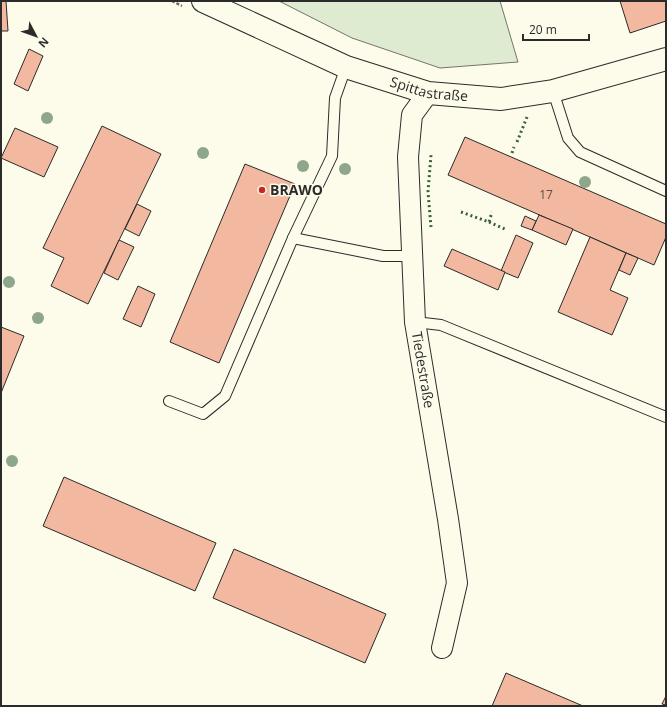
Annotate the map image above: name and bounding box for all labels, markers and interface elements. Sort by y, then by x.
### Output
north arrow [16,16,56,56]
scale bar [523,16,589,42]
text: 20 m [529,21,557,38]
text: N [35,35,53,51]
street label: Spittastraße [388,72,469,105]
place label: BRAWO [270,180,323,199]
marker: BRAWO [257,185,267,195]
house number: 17 [539,186,553,203]
street label: Tiedestraße [408,330,439,410]

